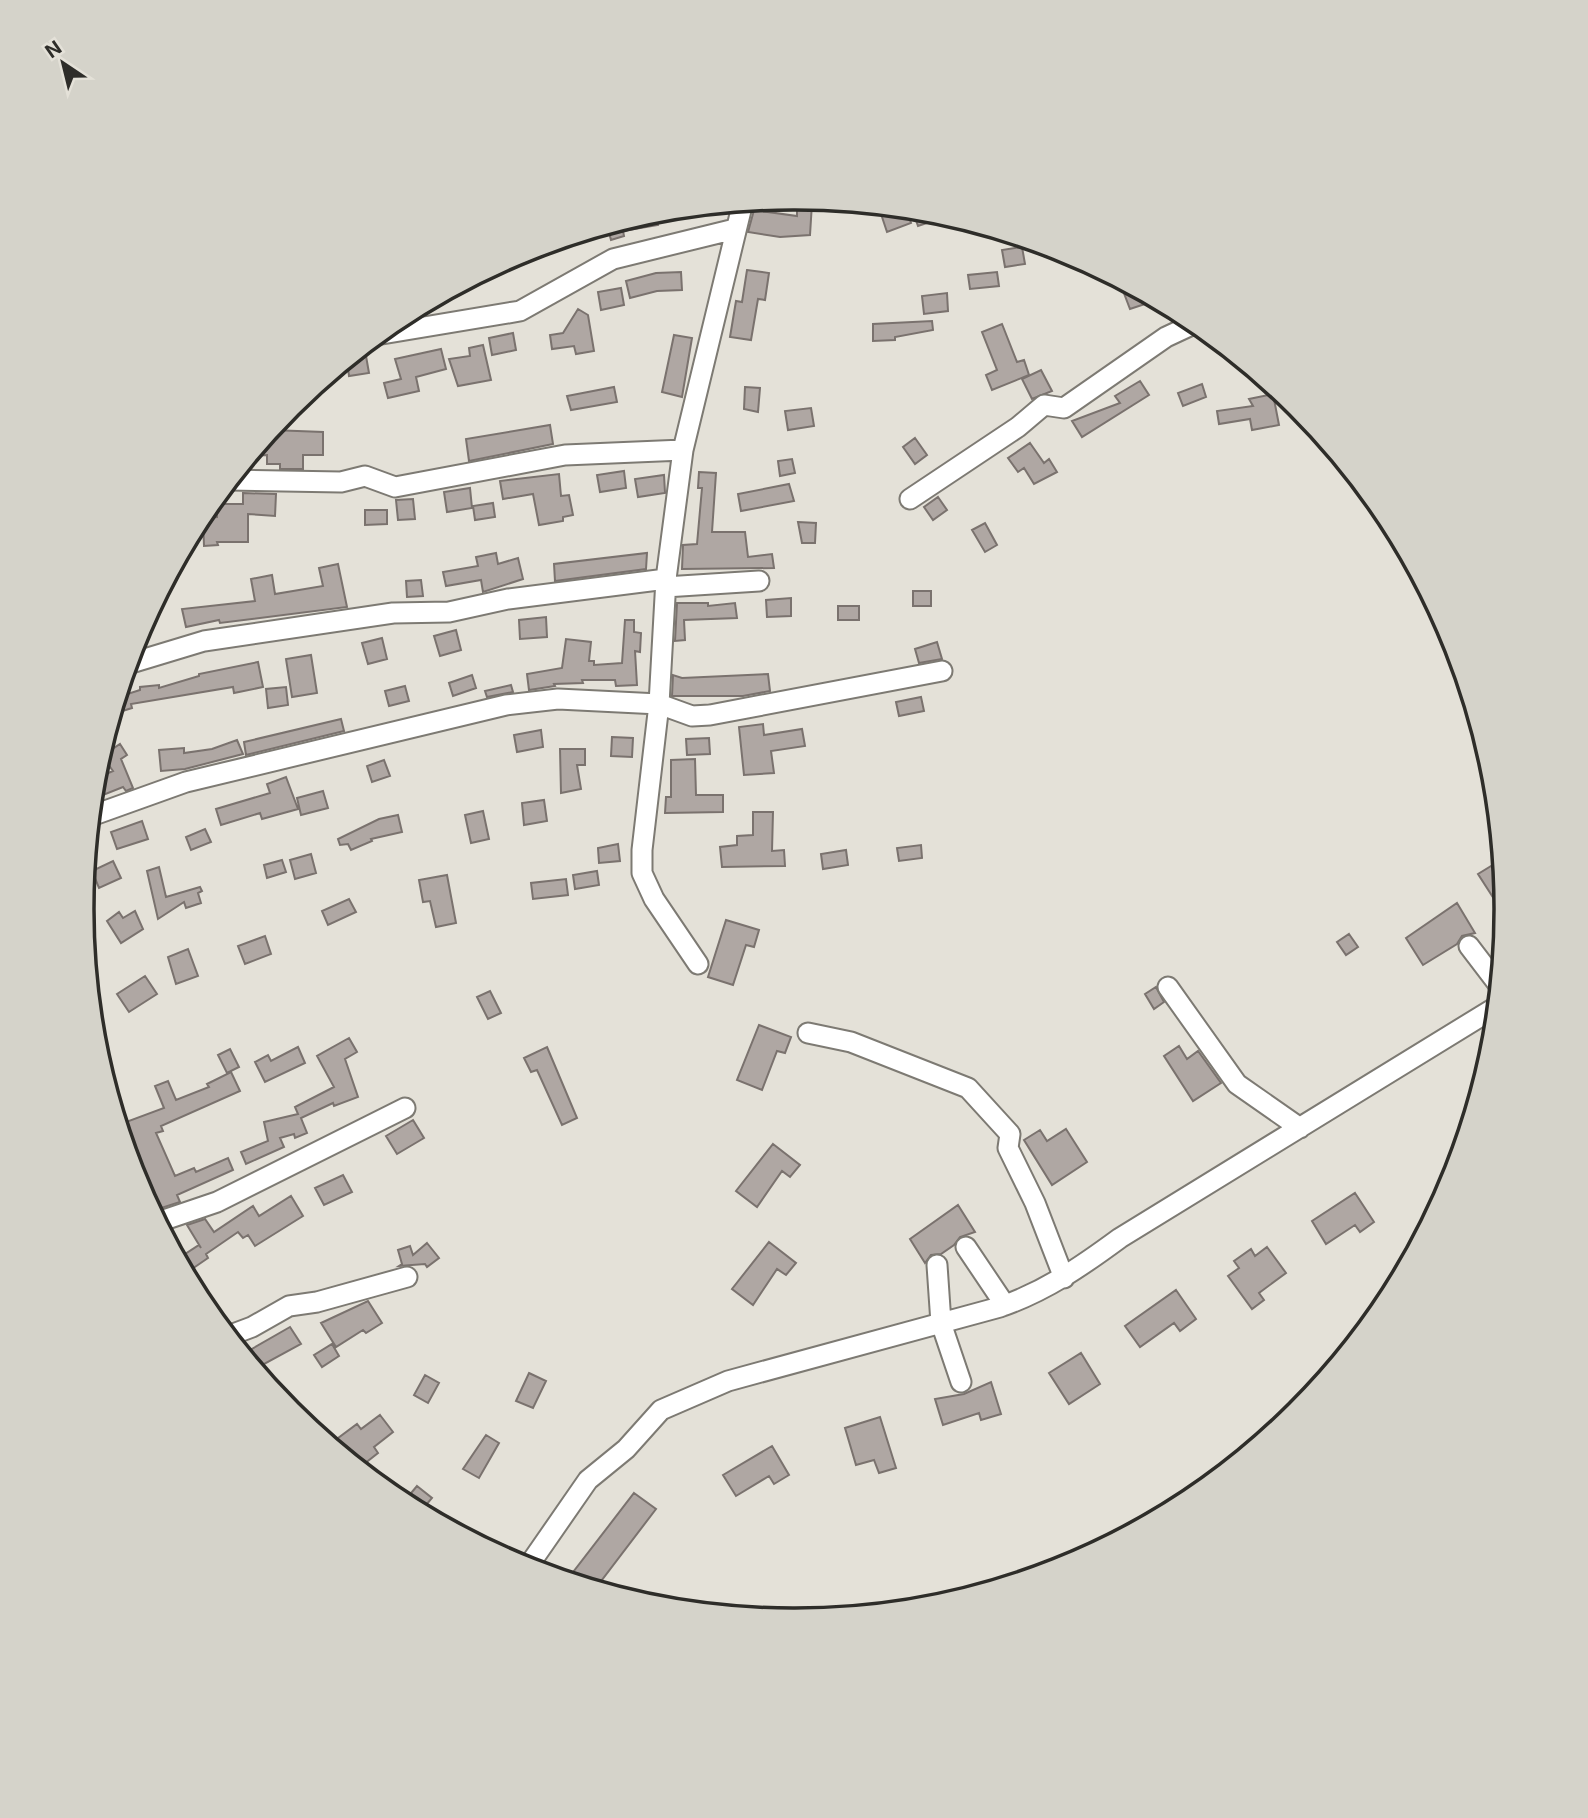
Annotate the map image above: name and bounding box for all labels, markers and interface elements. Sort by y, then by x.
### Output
north arrow [28,28,98,98]
text: N [41,36,66,63]

